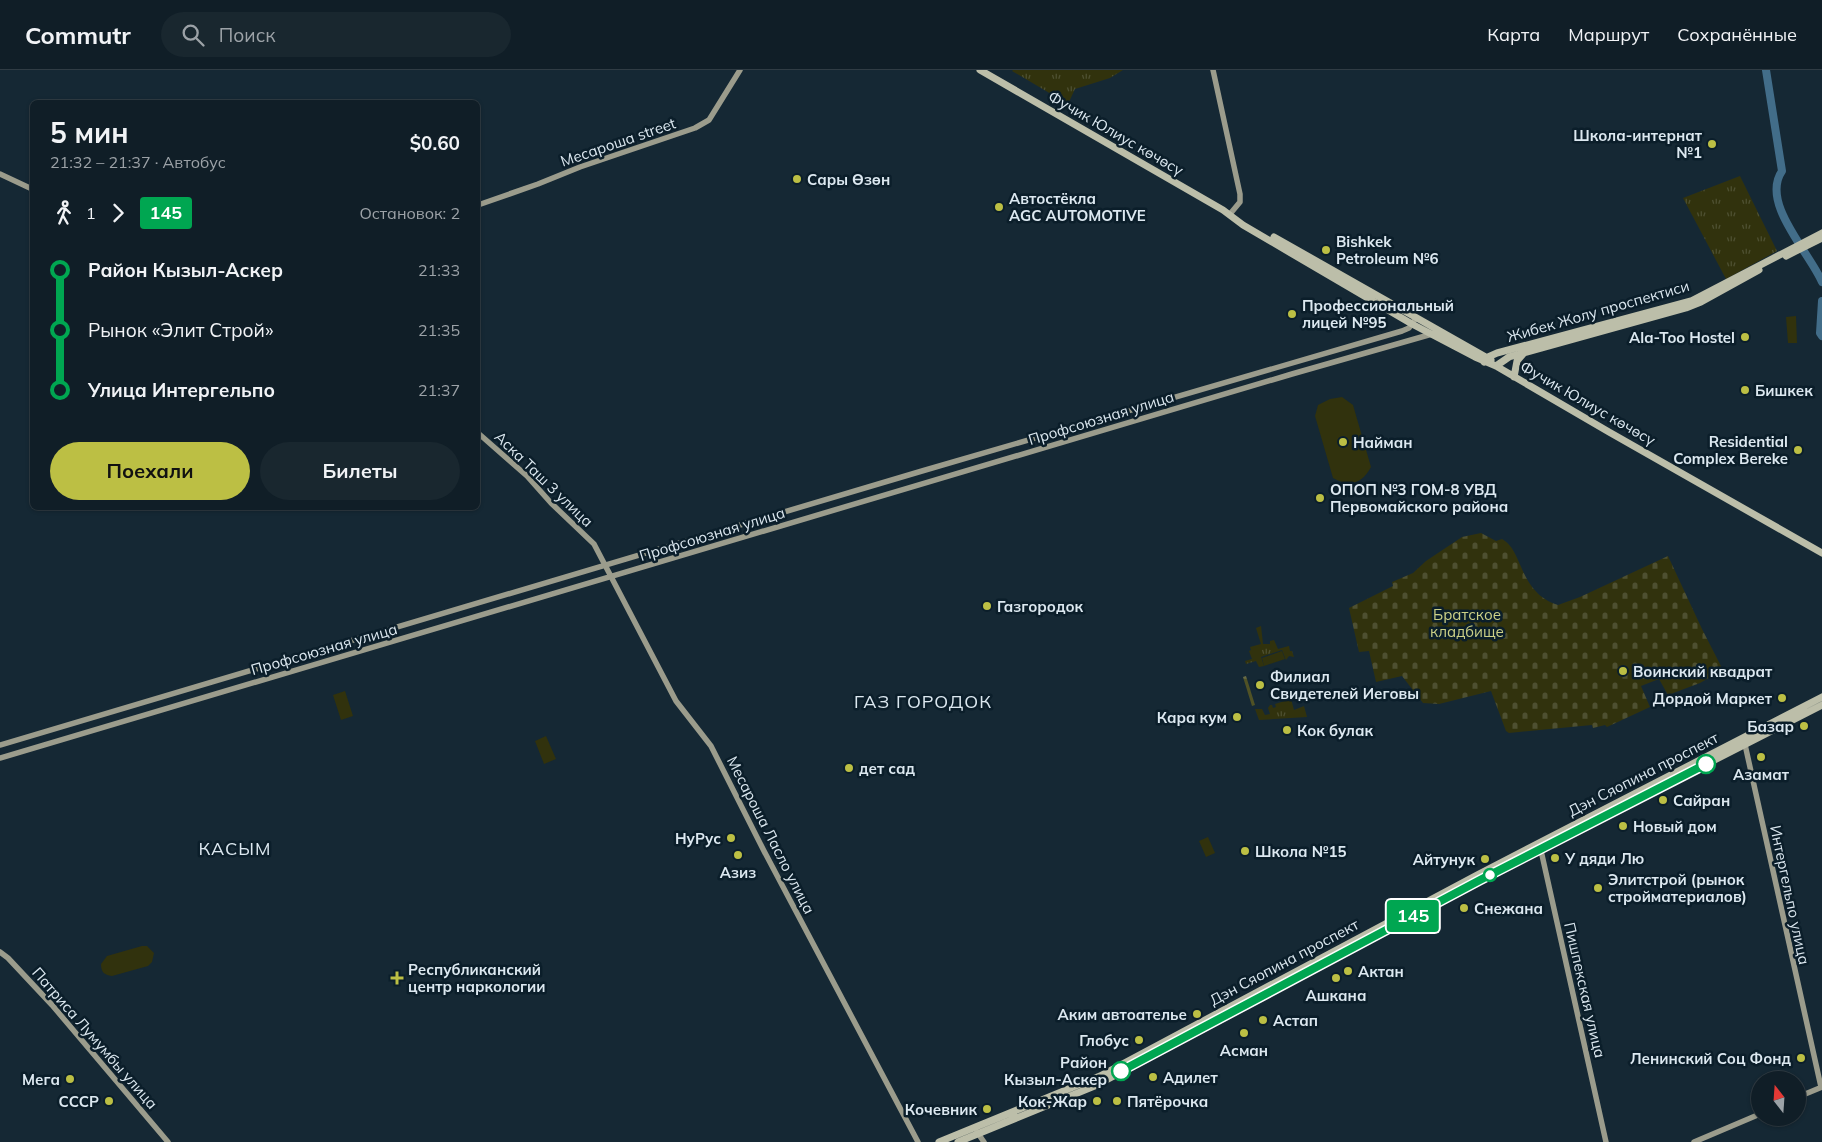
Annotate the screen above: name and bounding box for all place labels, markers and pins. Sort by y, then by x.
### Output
place label: Школа-интернат №1 [1573,126,1703,162]
marker: Школа-интернат №1 [1706,138,1718,150]
place label: Сары Өзөн [807,170,890,189]
marker: Сары Өзөн [791,173,803,185]
place label: Автостёкла AGC AUTOMOTIVE [1009,189,1146,225]
marker: Автостёкла AGC AUTOMOTIVE [993,201,1005,213]
place label: Bishkek Petroleum №6 [1336,232,1439,268]
marker: Bishkek Petroleum №6 [1320,244,1332,256]
place label: Профессиональный лицей №95 [1302,296,1454,332]
marker: Профессиональный лицей №95 [1286,308,1298,320]
place label: Ala-Too Hostel [1629,328,1735,347]
marker: Ala-Too Hostel [1739,331,1751,343]
place label: Бишкек [1755,381,1813,400]
marker: Бишкек [1739,384,1751,396]
place label: Residential Complex Bereke [1673,432,1788,468]
place label: Найман [1353,433,1413,452]
marker: Найман [1337,436,1349,448]
marker: Residential Complex Bereke [1792,444,1804,456]
place label: ОПОП №3 ГОМ-8 УВД Первомайского района [1330,480,1508,516]
marker: ОПОП №3 ГОМ-8 УВД Первомайского района [1314,492,1326,504]
place label: Газгородок [997,597,1084,616]
marker: Газгородок [981,600,993,612]
place label: Воинский квадрат [1633,662,1773,681]
marker: Воинский квадрат [1617,665,1629,677]
place label: Филиал Свидетелей Иеговы [1270,667,1419,703]
marker: Филиал Свидетелей Иеговы [1254,679,1266,691]
place label: Дордой Маркет [1653,689,1773,708]
marker: Дордой Маркет [1776,692,1788,704]
place label: Кара кум [1157,708,1227,727]
marker: Кара кум [1231,711,1243,723]
place label: Базар [1747,717,1794,736]
marker: Базар [1798,720,1810,732]
place label: Кок булак [1297,721,1374,740]
marker: Кок булак [1281,724,1293,736]
marker: Азамат [1755,751,1767,763]
unlabelled marker [1696,754,1716,774]
place label: дет сад [859,759,916,778]
marker: дет сад [843,762,855,774]
place label: Азамат [1733,765,1790,784]
place label: Сайран [1673,791,1730,810]
marker: Сайран [1657,794,1669,806]
place label: Новый дом [1633,817,1717,836]
marker: Новый дом [1617,820,1629,832]
place label: НуРус [675,829,721,848]
marker: НуРус [725,832,737,844]
place label: Школа №15 [1255,842,1346,861]
marker: Школа №15 [1239,845,1251,857]
marker: Азиз [732,849,744,861]
place label: У дяди Лю [1564,849,1644,868]
place label: Айтунук [1413,850,1475,869]
marker: У дяди Лю [1549,852,1561,864]
marker: Айтунук [1479,853,1491,865]
place label: Азиз [720,863,756,882]
unlabelled marker [1483,868,1497,882]
place label: Элитстрой (рынок стройматериалов) [1608,870,1747,906]
marker: Элитстрой (рынок стройматериалов) [1592,882,1604,894]
place label: Снежана [1474,899,1543,918]
marker: Снежана [1458,902,1470,914]
place label: Республиканский центр наркологии [408,960,546,996]
place label: Актан [1358,962,1404,981]
marker: Актан [1342,965,1354,977]
marker: Республиканский центр наркологии [390,971,404,985]
marker: Ашкана [1330,972,1342,984]
place label: Ашкана [1306,986,1366,1005]
place label: Аким автоателье [1058,1005,1187,1024]
marker: Аким автоателье [1191,1008,1203,1020]
place label: Астап [1273,1011,1318,1030]
marker: Астап [1257,1014,1269,1026]
marker: Асман [1238,1027,1250,1039]
place label: Глобус [1079,1031,1129,1050]
marker: Глобус [1133,1034,1145,1046]
place label: Асман [1220,1041,1268,1060]
place label: Ленинский Соц Фонд [1630,1049,1792,1068]
marker: Ленинский Соц Фонд [1795,1052,1807,1064]
place label: Район Кызыл-Аскер [1004,1053,1107,1089]
marker: Район Кызыл-Аскер [1111,1061,1131,1081]
place label: Адилет [1163,1068,1219,1087]
place label: Мега [22,1070,60,1089]
marker: Адилет [1147,1071,1159,1083]
marker: Мега [64,1073,76,1085]
place label: СССР [59,1092,99,1111]
place label: Кок-Жар [1018,1092,1087,1111]
place label: Пятёрочка [1127,1092,1208,1111]
marker: СССР [103,1095,115,1107]
marker: Кок-Жар [1091,1095,1103,1107]
marker: Пятёрочка [1111,1095,1123,1107]
place label: Кочевник [905,1100,977,1119]
marker: Кочевник [981,1103,993,1115]

